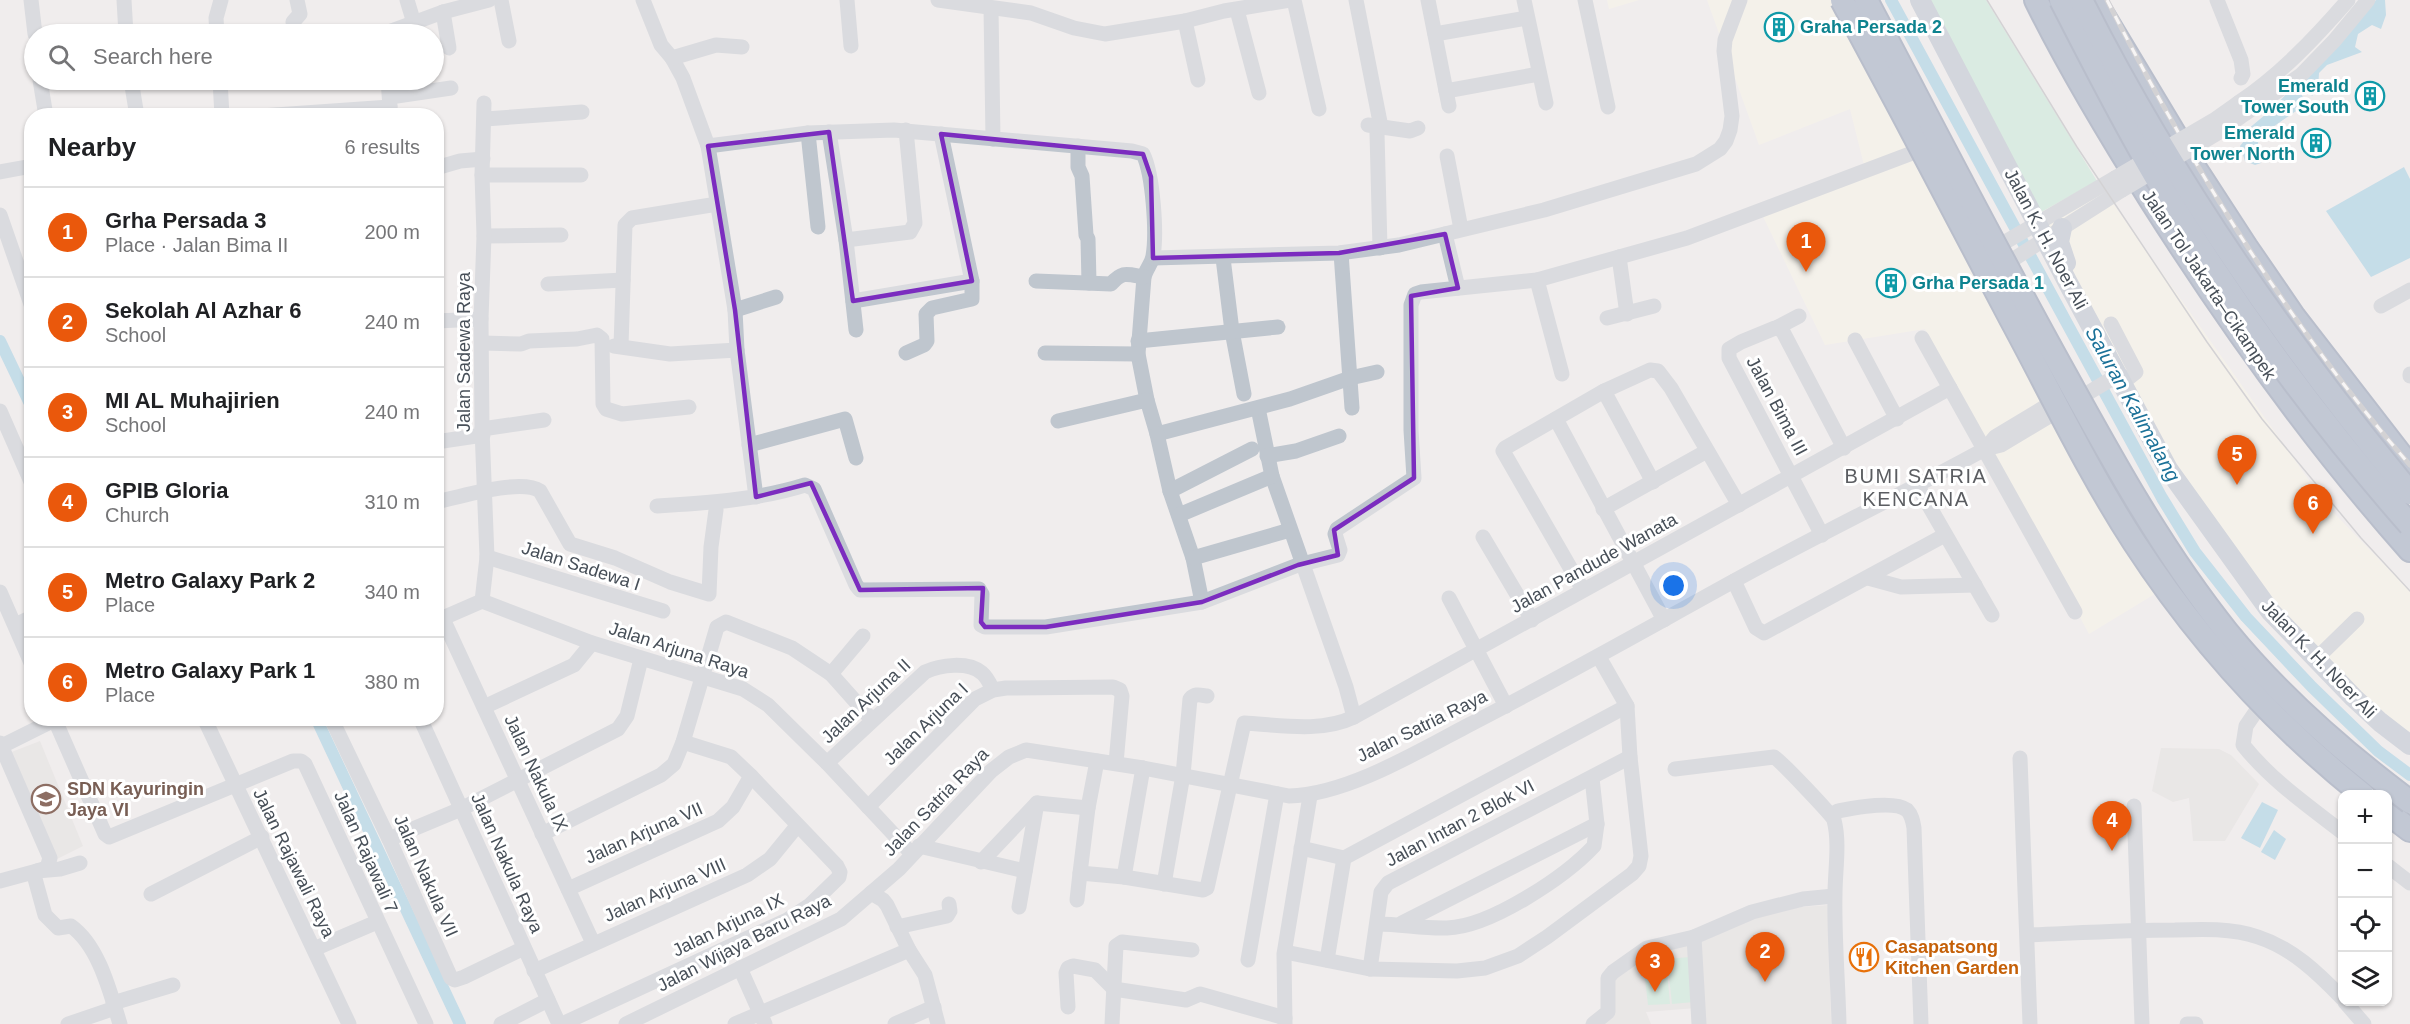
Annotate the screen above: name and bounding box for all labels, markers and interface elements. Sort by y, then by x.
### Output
building icon: Graha Persada 2 [1763,11,1795,43]
place label: Graha Persada 2 [1800,17,1942,37]
search box [24,24,444,90]
icon: search [45,41,78,74]
text: Search here [93,44,213,69]
place label: Emerald Tower South [2241,76,2349,117]
building icon: Emerald Tower South [2354,80,2386,112]
place label: Emerald Tower North [2190,123,2295,164]
building icon: Emerald Tower North [2300,127,2332,159]
text: Nearby [48,132,136,162]
text: 6 results [344,136,420,158]
street label: Jalan K. H. Noer Ali [2001,165,2091,313]
street label: Jalan Tol Jakarta–Cikampek [2138,186,2281,385]
text: Grha Persada 3 [105,208,266,233]
text: 1 [62,221,73,243]
text: 200 m [364,221,420,243]
pin: 1 [1786,222,1826,272]
text: Place · Jalan Bima II [105,234,288,256]
building icon: Grha Persada 1 [1875,267,1907,299]
street label: Jalan Sadewa Raya [454,271,474,432]
place label: Grha Persada 1 [1912,273,2044,293]
text: Sekolah Al Azhar 6 [105,298,301,323]
text: 2 [62,311,73,333]
text: 240 m [364,311,420,333]
water label: Saluran Kalimalang [2081,323,2185,485]
text: School [105,324,166,346]
street label: Jalan Bima III [1743,353,1811,459]
text: MI AL Muhajirien [105,388,280,413]
text: 3 [62,401,73,423]
text: 240 m [364,401,420,423]
text: School [105,414,166,436]
pin: 5 [2218,436,2256,485]
district label: BUMI SATRIA KENCANA [1845,465,1987,510]
text: GPIB Gloria [105,478,228,503]
pin: 6 [2294,484,2332,534]
text: 4 [62,491,73,513]
text: 310 m [364,491,420,513]
text: Church [105,504,169,526]
street label: Jalan Pandude Wanata [1508,509,1681,617]
street label: Jalan Sadewa I [519,537,643,595]
text: Metro Galaxy Park 2 [105,568,315,593]
your location [1659,571,1688,600]
text: 5 [62,581,73,603]
text: 340 m [364,581,420,603]
text: Place [105,594,155,616]
street label: Jalan K. H. Noer Ali [2258,596,2380,722]
street label: Jalan Arjuna Raya [606,618,753,682]
street label: Jalan Arjuna II [817,655,915,747]
text: Metro Galaxy Park 1 [105,658,315,683]
text: 6 [62,671,73,693]
text: 380 m [364,671,420,693]
street label: Jalan Arjuna I [880,679,972,769]
text: Place [105,684,155,706]
street label: Jalan Satria Raya [1354,685,1491,766]
street label: Jalan Nakula IX [500,712,572,834]
street label: Jalan Satria Raya [879,743,993,860]
street label: Jalan Intan 2 Blok VI [1382,775,1538,871]
place label: SDN Kayuringin Jaya VI [67,779,204,820]
school or university icon: SDN Kayuringin Jaya VI [30,783,62,815]
street label: Jalan Rajawali Raya [249,785,339,942]
street label: Jalan Rajawali 7 [330,788,402,916]
street label: Jalan Nakula Raya [467,790,547,937]
map controls [2338,790,2392,1006]
button: + [2338,790,2392,844]
street label: Jalan Arjuna VII [582,798,706,868]
pin: 4 [2092,802,2132,851]
street label: Jalan Nakula VII [390,812,462,940]
button: − [2338,844,2392,898]
street label: Jalan Arjuna VIII [601,854,729,926]
street label: Jalan Arjuna IX [669,889,787,961]
street label: Jalan Wijaya Baru Raya [654,890,835,996]
button: locate [2338,898,2392,952]
pin: 2 [1746,932,1784,982]
place label: Casapatsong Kitchen Garden [1885,937,2019,978]
restaurant icon: Casapatsong Kitchen Garden [1848,941,1880,973]
pin: 3 [1636,942,1674,992]
button: layers [2338,952,2392,1006]

